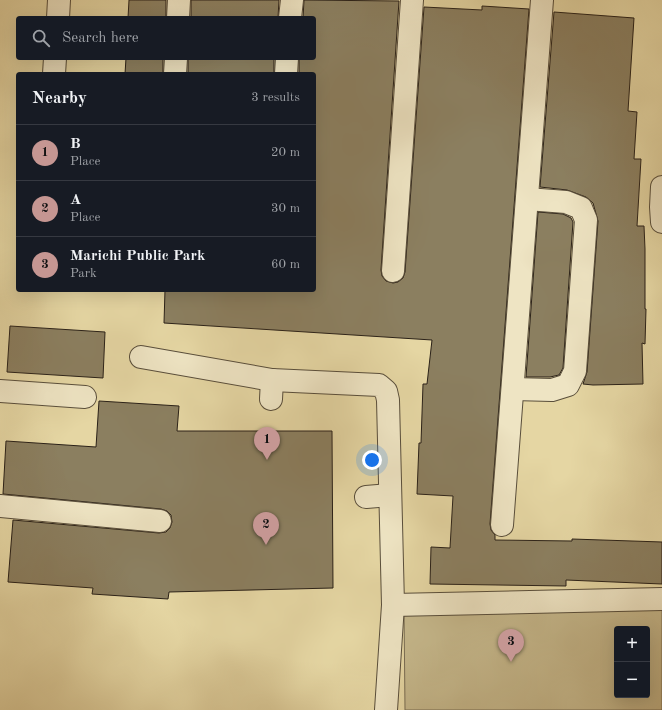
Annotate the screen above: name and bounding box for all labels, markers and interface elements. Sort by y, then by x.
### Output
search box [16,16,316,60]
icon: search [30,27,52,49]
text: Search here [62,31,139,46]
text: Nearby [32,90,87,107]
text: 3 results [251,91,300,104]
text: B [70,137,81,152]
text: 1 [41,146,49,159]
text: 20 m [271,146,300,159]
text: Place [70,155,100,168]
text: A [70,193,81,208]
text: 2 [41,202,49,215]
text: 30 m [271,202,300,215]
text: Place [70,211,100,224]
text: Marichi Public Park [70,249,205,264]
text: 3 [41,258,49,271]
text: 60 m [271,258,300,271]
text: Park [70,267,97,280]
pin: 1 [254,427,280,460]
your location [362,450,382,470]
pin: 2 [253,512,279,545]
map controls [614,626,650,698]
button: + [614,626,650,662]
pin: 3 [498,629,524,662]
button: − [614,662,650,698]

